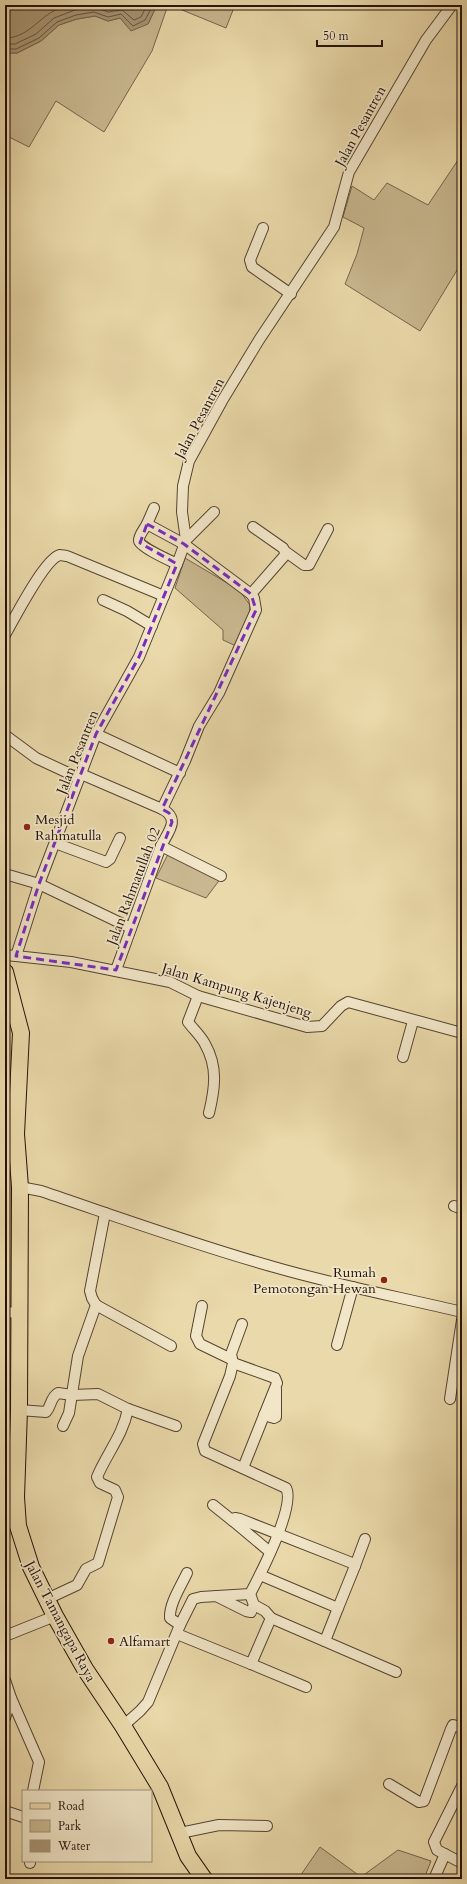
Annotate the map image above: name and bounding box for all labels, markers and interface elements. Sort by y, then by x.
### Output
scale bar [317,22,382,48]
text: 50 m [323,28,350,44]
street label: Jalan Pesantren [330,83,390,172]
street label: Jalan Pesantren [169,374,229,464]
street label: Jalan Pesantren [51,707,103,799]
place label: Mesjid Rahmatulla [35,810,102,845]
marker: Mesjid Rahmatulla [22,822,32,832]
street label: Jalan Rahmatullah 02 [102,825,165,950]
street label: Jalan Kampung Kajenjeng [158,958,314,1022]
place label: Rumah Pemotongan Hewan [253,1263,376,1298]
marker: Rumah Pemotongan Hewan [379,1275,389,1285]
street label: Jalan Tamangapa Raya [20,1556,101,1685]
place label: Alfamart [119,1632,171,1651]
marker: Alfamart [106,1636,116,1646]
legend [22,1790,152,1862]
text: Road [58,1798,85,1814]
text: Park [58,1818,82,1834]
text: Water [57,1838,91,1854]

